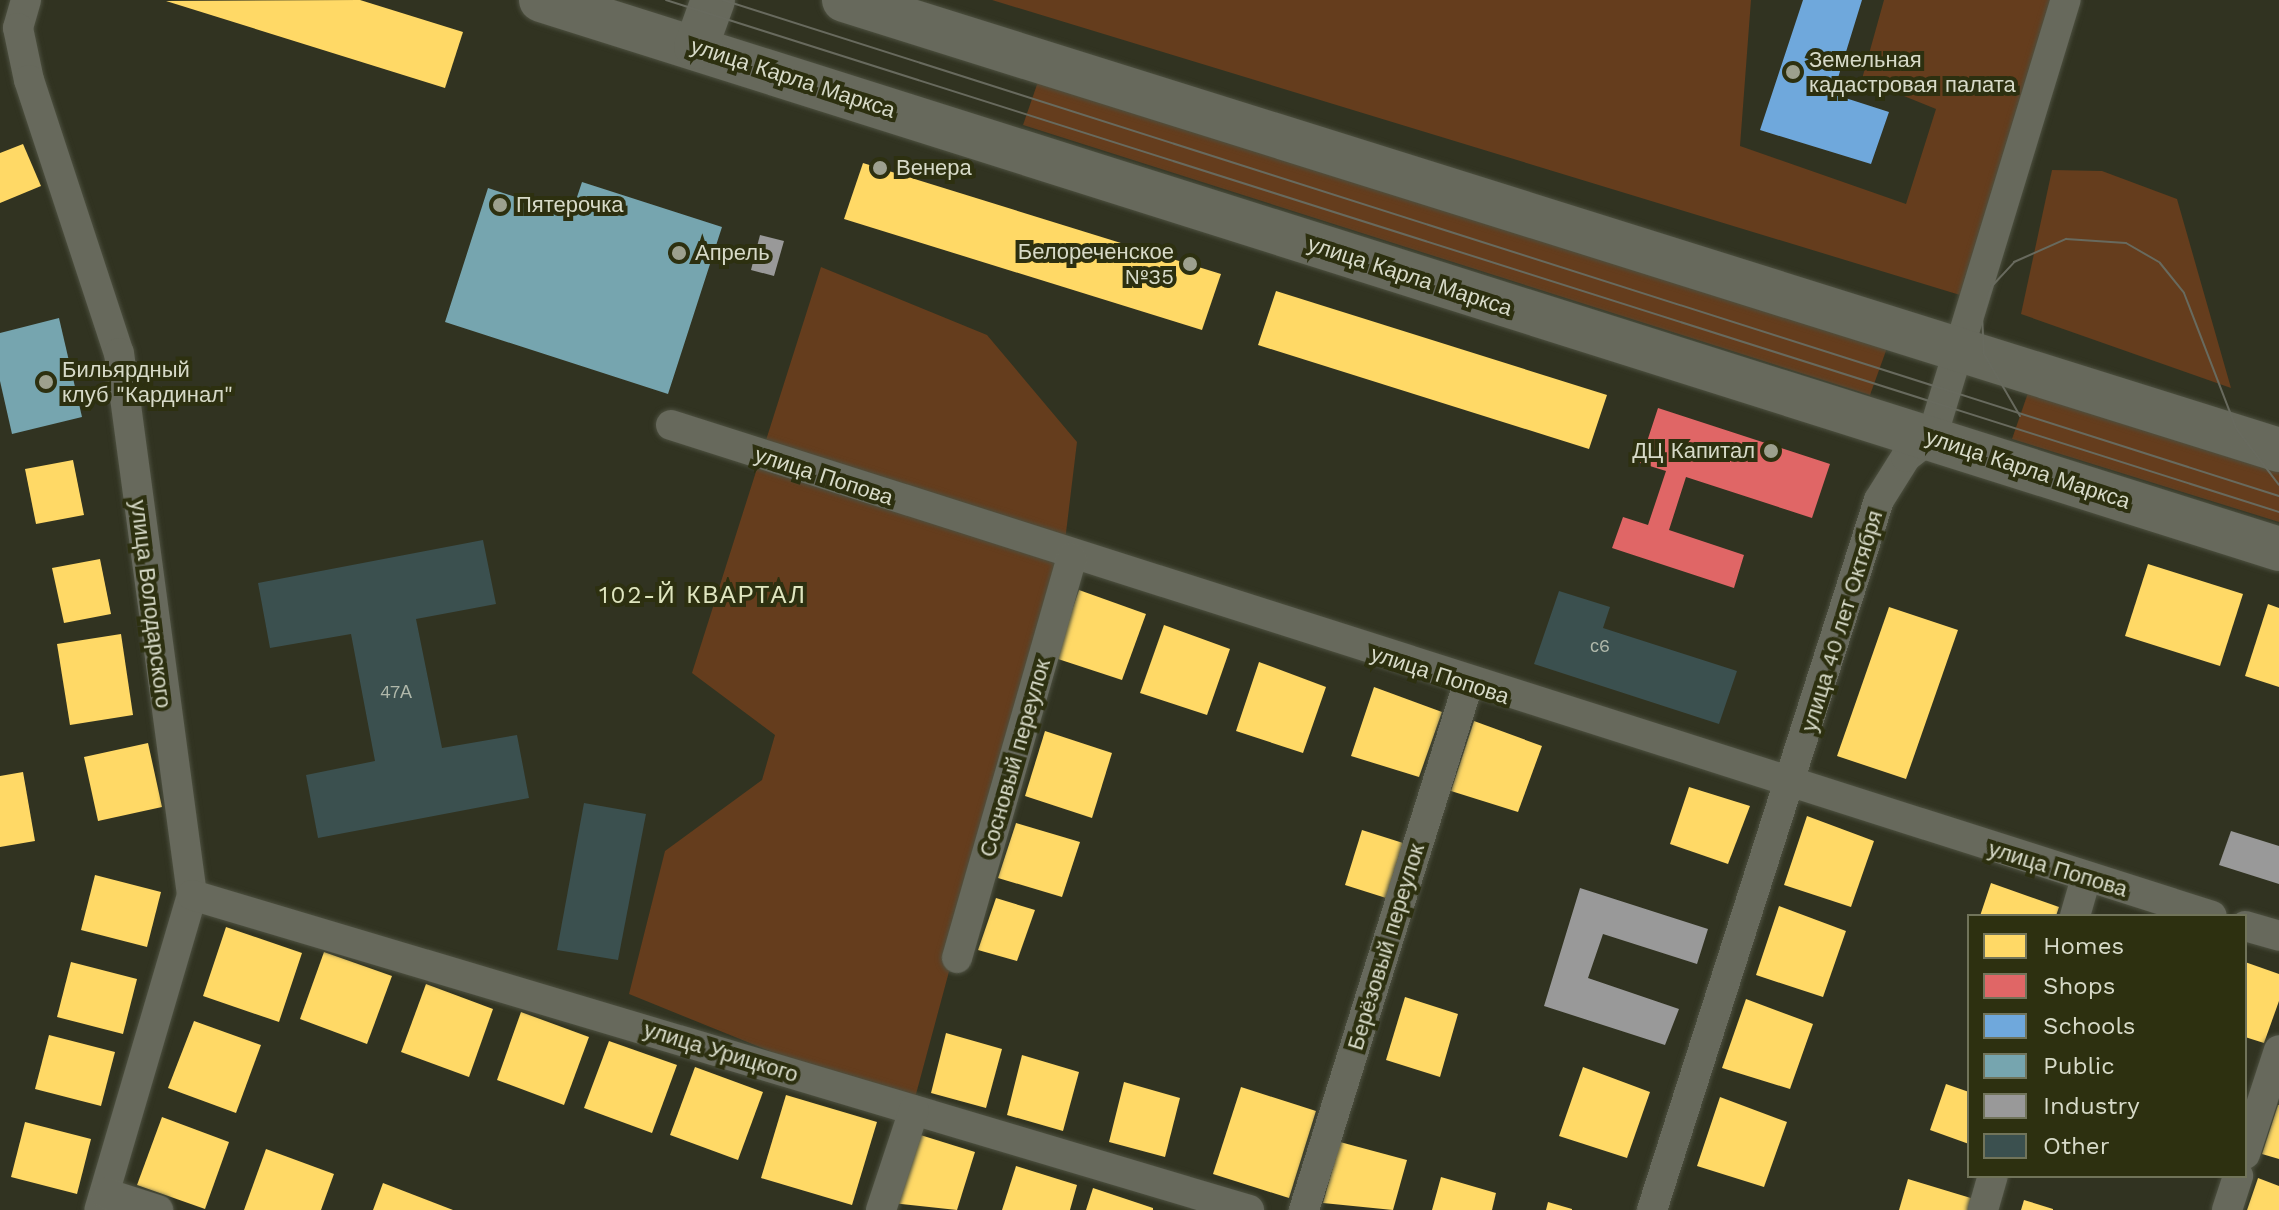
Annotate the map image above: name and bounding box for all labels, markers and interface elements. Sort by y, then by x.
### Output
street label: улица Карла Маркса [688,32,898,124]
place label: Земельная кадастровая палата [1809,46,2016,98]
marker: Земельная кадастровая палата [1784,63,1802,81]
place label: Венера [896,155,972,181]
marker: Венера [871,159,889,177]
place label: Пятерочка [516,192,624,218]
marker: Пятерочка [491,196,509,214]
street label: улица Карла Маркса [1305,230,1515,322]
place label: Белореченское №35 [1018,238,1174,290]
place label: Апрель [695,240,770,266]
marker: Апрель [670,244,688,262]
marker: Белореченское №35 [1181,255,1199,273]
place label: Бильярдный клуб "Кардинал" [62,356,233,408]
marker: Бильярдный клуб "Кардинал" [37,373,55,391]
street label: улица Карла Маркса [1923,423,2133,515]
place label: ДЦ Капитал [1632,438,1755,464]
street label: улица Попова [752,441,896,511]
marker: ДЦ Капитал [1762,442,1780,460]
street label: улица Володарского [125,498,177,710]
street label: улица 40 лет Октября [1796,507,1888,735]
district label: 102-Й КВАРТАЛ [599,582,807,610]
house number: с6 [1590,635,1610,657]
street label: улица Попова [1368,640,1512,710]
street label: Сосновый переулок [974,656,1056,860]
house number: 47А [380,681,412,703]
street label: улица Попова [1985,835,2131,903]
street label: Берёзовый переулок [1342,841,1430,1053]
legend [1967,914,2247,1178]
text: Homes [2043,932,2124,960]
text: Shops [2043,972,2115,1000]
text: Schools [2043,1012,2135,1040]
street label: улица Урицкого [641,1016,801,1088]
text: Public [2043,1052,2115,1080]
text: Industry [2043,1092,2140,1120]
text: Other [2043,1132,2110,1160]

